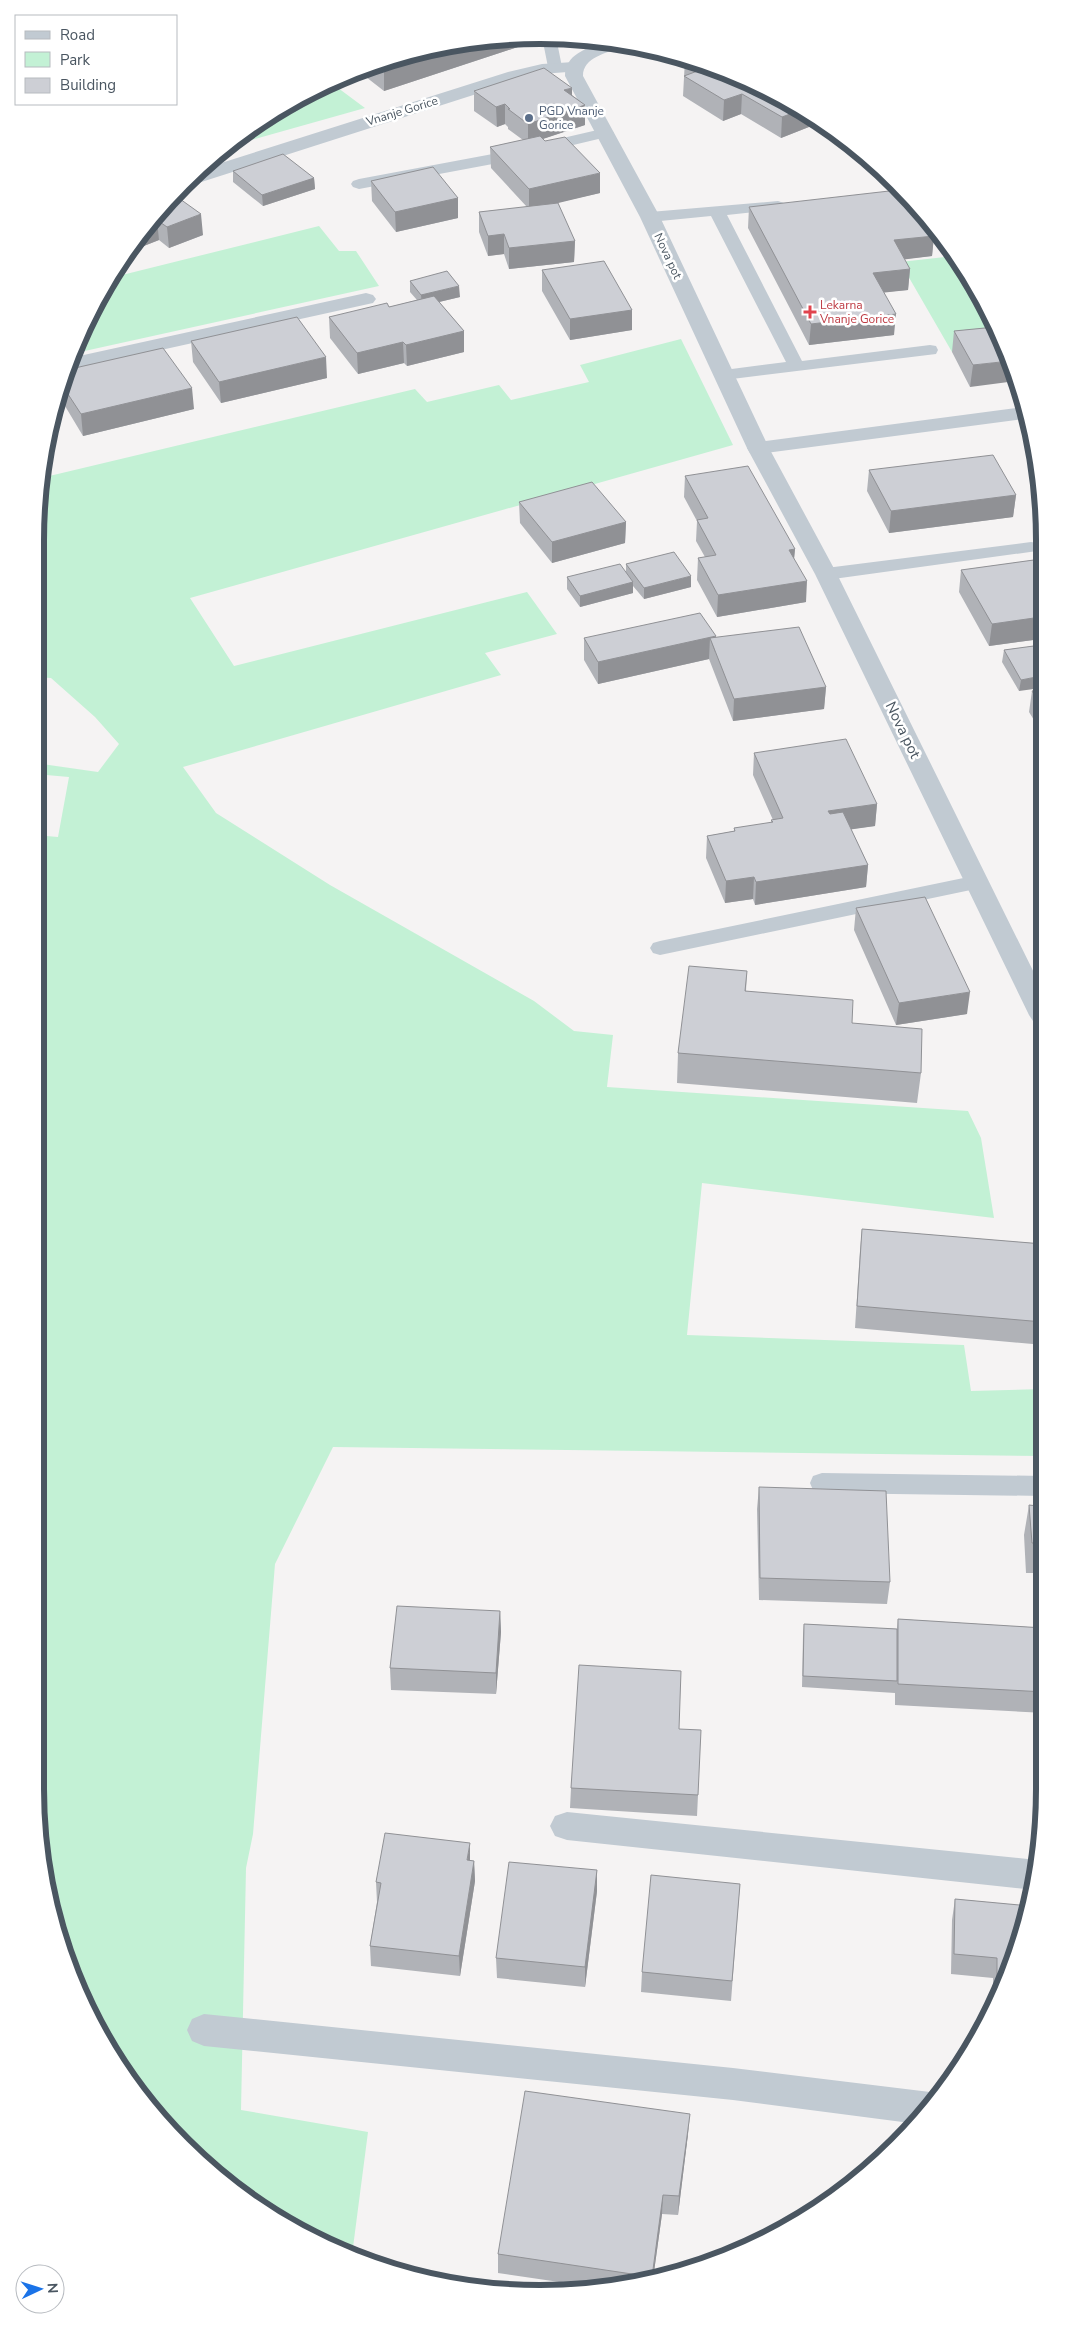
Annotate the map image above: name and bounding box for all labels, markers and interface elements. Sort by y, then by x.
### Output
legend [15,15,178,105]
text: Road [60,25,95,45]
text: Park [60,50,90,70]
text: Building [60,75,116,95]
street label: Vnanje Gorice [363,93,440,130]
place label: PGD Vnanje Gorice [539,103,604,133]
marker: PGD Vnanje Gorice [523,112,535,124]
street label: Nova pot [650,231,686,282]
place label: Lekarna Vnanje Gorice [819,297,894,327]
marker: Lekarna Vnanje Gorice [804,306,816,318]
street label: Nova pot [881,698,926,762]
north arrow [15,2264,65,2314]
text: N [43,2282,62,2294]

